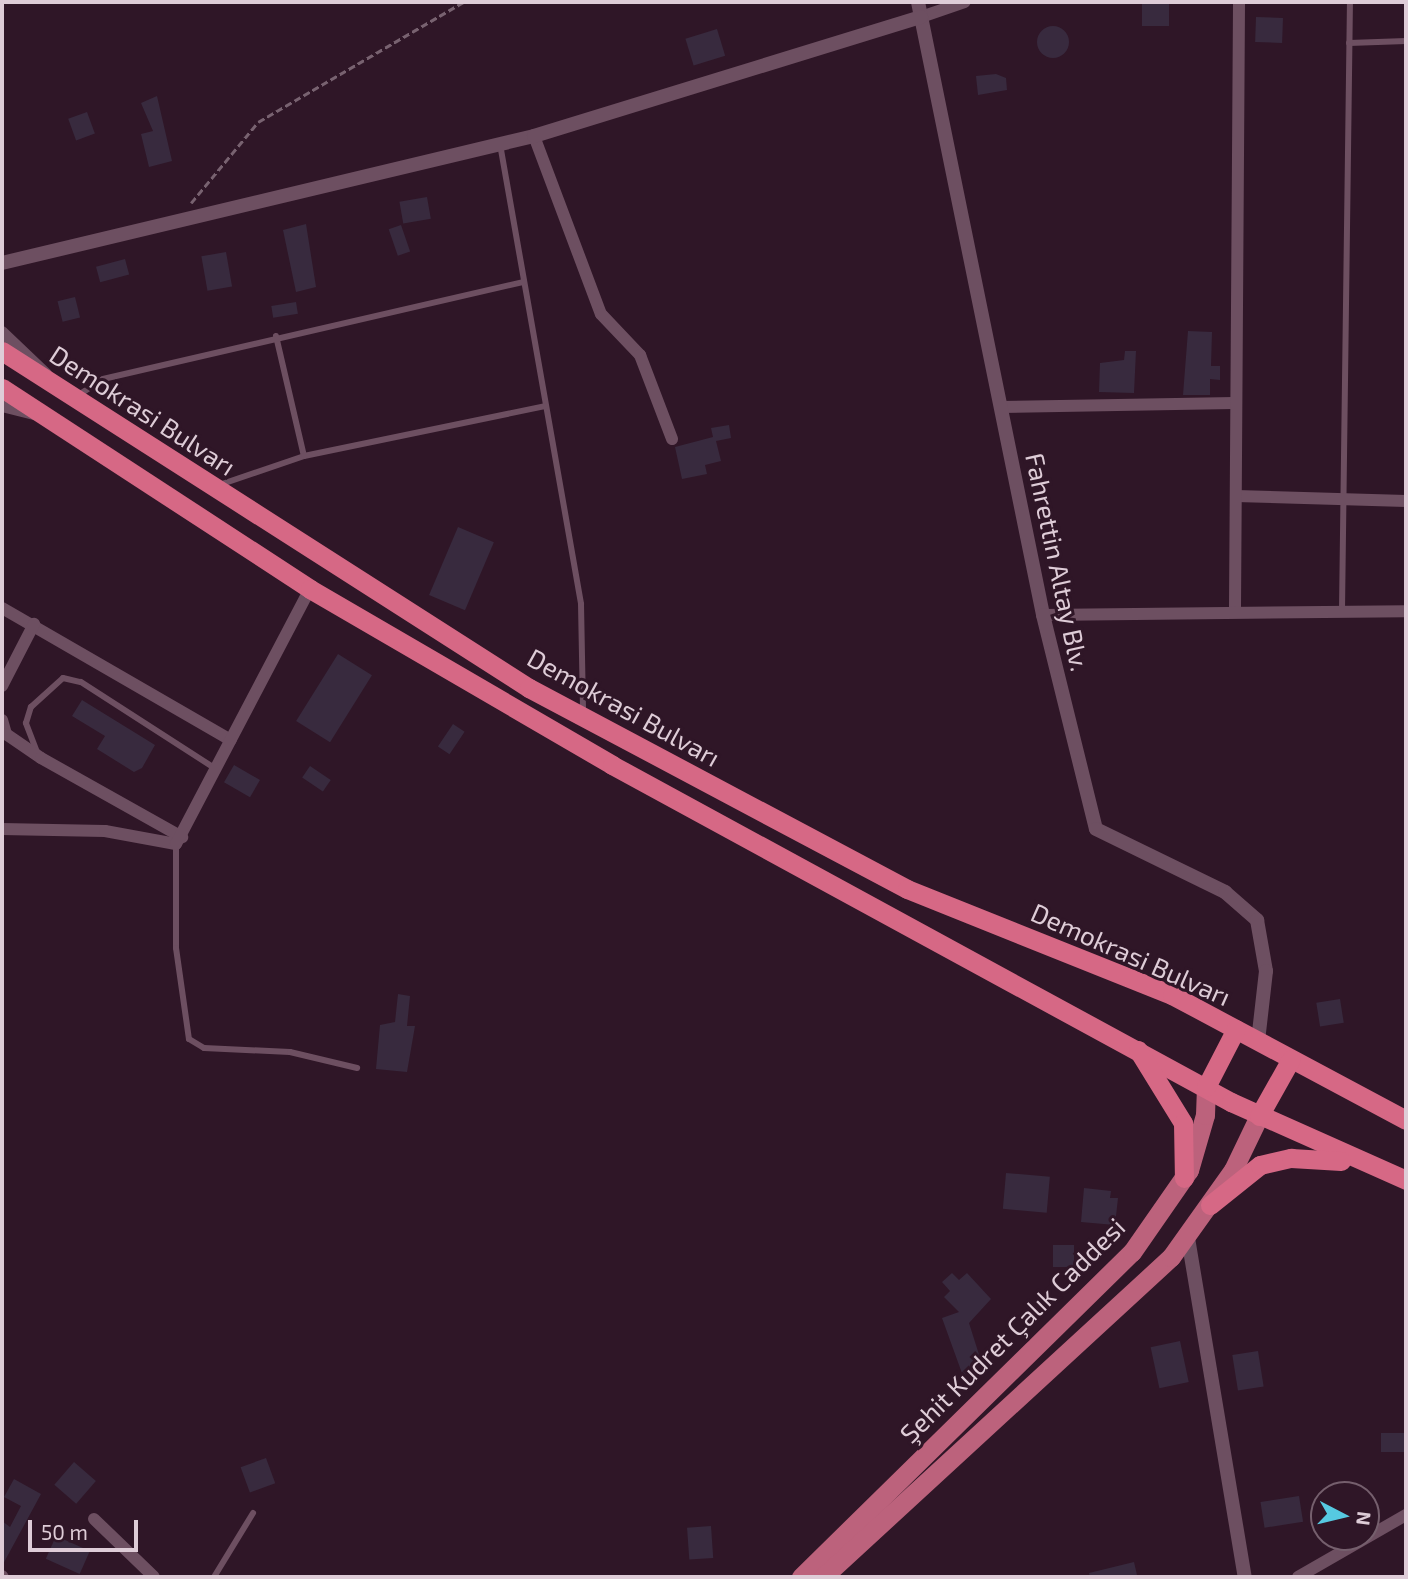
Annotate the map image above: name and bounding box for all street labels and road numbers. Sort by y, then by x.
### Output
street label: Demokrasi Bulvarı [44,338,242,482]
street label: Fahrettin Altay Blv. [1019,449,1097,675]
street label: Demokrasi Bulvarı [522,641,726,773]
street label: Demokrasi Bulvarı [1026,896,1236,1012]
street label: Şehit Kudret Çalık Caddesi [893,1211,1131,1449]

